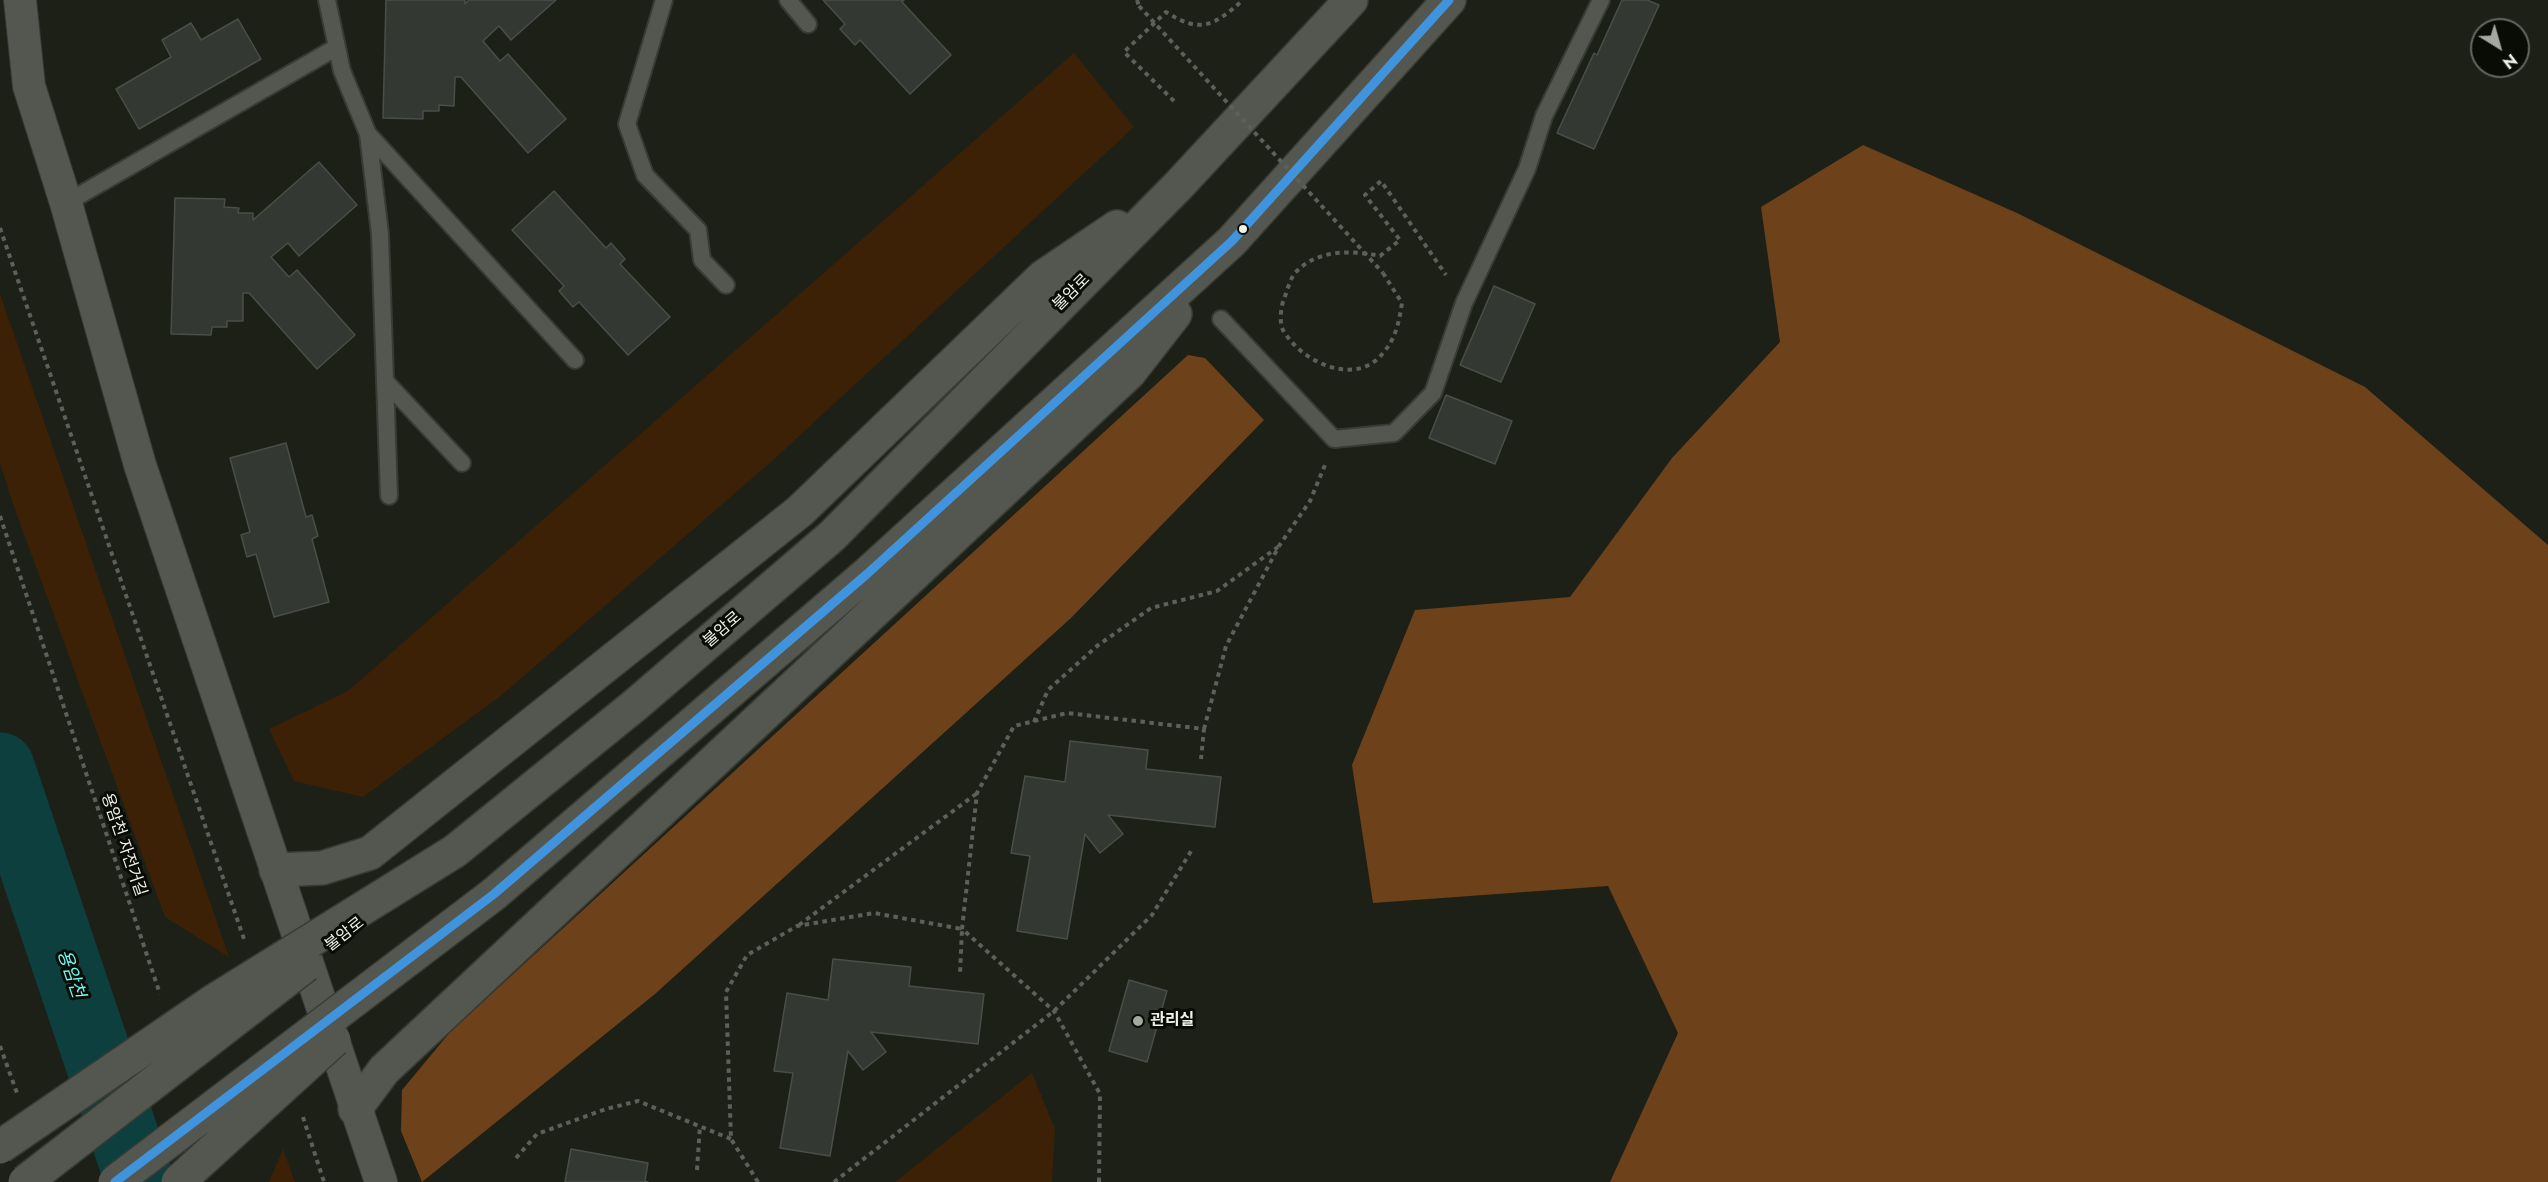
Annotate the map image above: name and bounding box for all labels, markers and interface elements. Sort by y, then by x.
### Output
north arrow [2470,18,2530,78]
text: N [2498,48,2522,74]
unlabelled marker [1237,223,1249,235]
street label: 불암로 [1050,271,1094,315]
street label: 불암로 [700,608,746,652]
street label: 용암천 자전거길 [96,791,150,899]
street label: 불암로 [322,914,368,956]
water label: 용암천 [52,947,88,1001]
place label: 관리실 [1150,1011,1194,1031]
marker: 관리실 [1131,1014,1145,1028]

